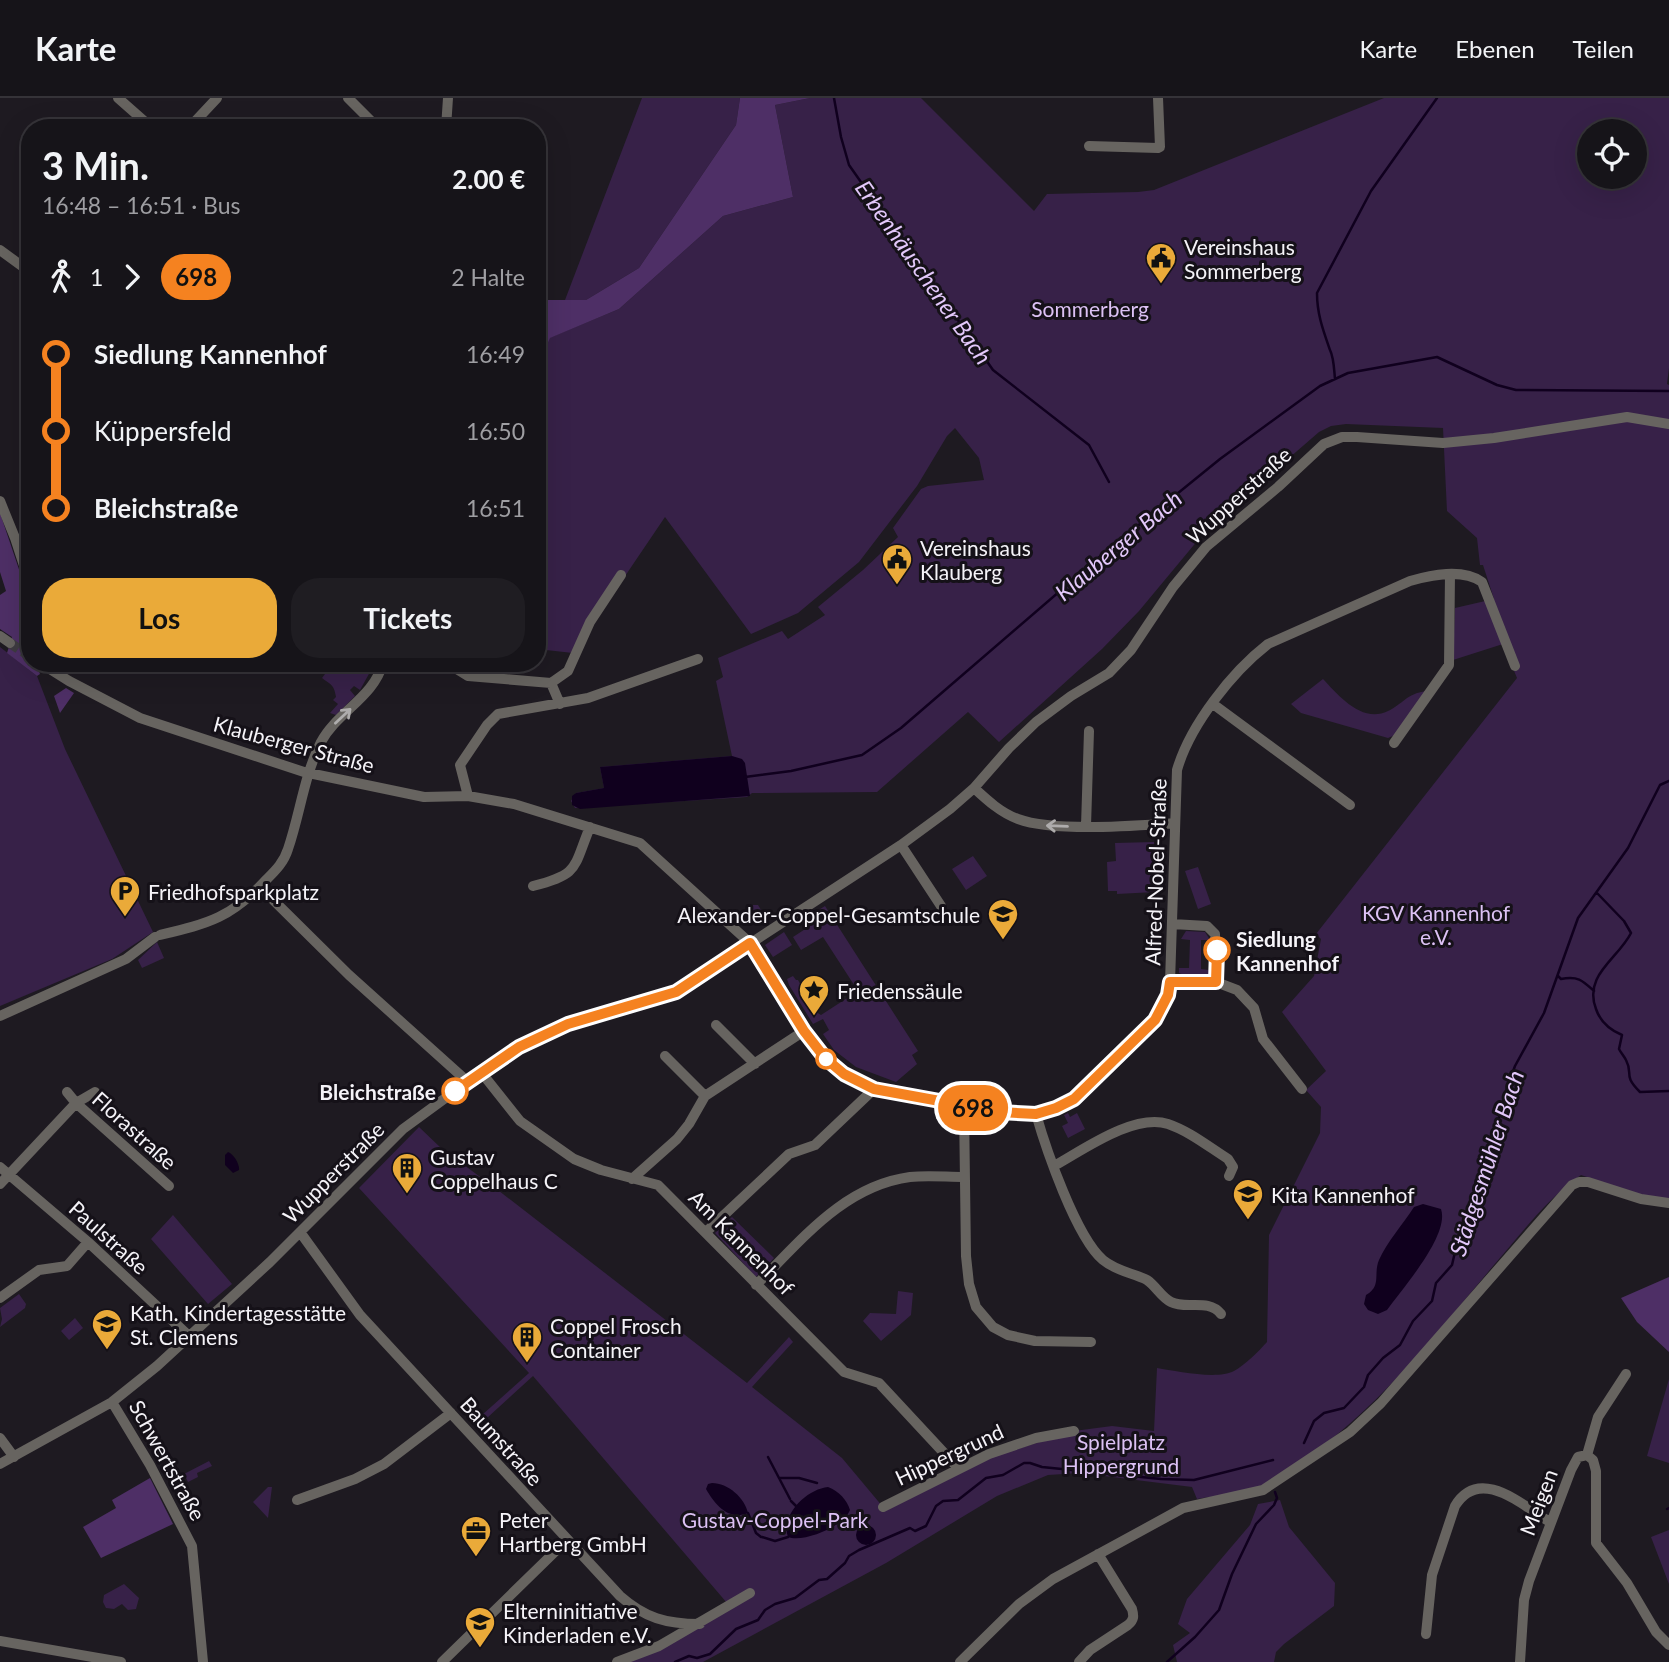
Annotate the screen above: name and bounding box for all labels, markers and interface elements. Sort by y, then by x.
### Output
text: Karte [35,28,116,68]
text: Karte [1360,34,1417,63]
text: Ebenen [1455,34,1535,63]
text: Teilen [1573,34,1634,63]
map controls [1577,119,1647,189]
button: locate [1577,119,1647,189]
text: 3 Min. [42,142,149,188]
text: 2.00 € [452,163,525,195]
water label: Erbenhäuschener Bach [850,175,998,369]
text: 16:48 – 16:51 · Bus [42,191,241,219]
place label: Vereinshaus Sommerberg [1184,234,1302,283]
public building icon: Vereinshaus Sommerberg [1144,241,1178,285]
icon: walk [42,258,80,296]
icon: forward [113,258,151,296]
text: 698 [175,262,217,291]
text: 1 [90,263,103,291]
text: 2 Halte [451,263,525,291]
park label: Sommerberg [1031,296,1149,321]
text: Siedlung Kannenhof [94,338,327,370]
text: 16:49 [466,340,525,368]
text: Küppersfeld [94,415,232,447]
text: 16:50 [466,417,525,445]
street label: Wupperstraße [1180,441,1296,549]
water label: Klauberger Bach [1049,484,1187,606]
text: Bleichstraße [94,492,238,524]
text: 16:51 [466,494,525,522]
place label: Vereinshaus Klauberg [920,535,1031,584]
public building icon: Vereinshaus Klauberg [880,542,914,586]
button: Los [42,578,277,658]
button: Tickets [291,578,525,658]
one-way arrow [334,707,351,724]
street label: Klauberger Straße [211,711,377,777]
street label: Alfred-Nobel-Straße [1139,778,1171,966]
one-way arrow [1046,819,1069,832]
parking icon: Friedhofsparkplatz [108,874,142,918]
place label: Friedhofsparkplatz [148,879,319,904]
school or university icon: Alexander-Coppel-Gesamtschule [986,897,1020,941]
park label: KGV Kannenhof e.V. [1362,900,1511,949]
place label: Alexander-Coppel-Gesamtschule [677,902,980,927]
place label: Siedlung Kannenhof [1236,926,1339,975]
marker: Siedlung Kannenhof [1204,937,1230,963]
place icon: Friedenssäule [797,973,831,1017]
place label: Friedenssäule [837,978,963,1003]
unlabelled marker [816,1049,836,1069]
water label: Städgesmühler Bach [1443,1067,1529,1259]
marker: Bleichstraße [442,1078,468,1104]
place label: Bleichstraße [319,1079,436,1104]
line badge: 698 [933,1085,1013,1131]
street label: Florastraße [88,1086,182,1174]
text: 698 [952,1093,994,1122]
street label: Wupperstraße [277,1116,389,1228]
place label: Gustav Coppelhaus C [430,1144,558,1193]
building icon: Gustav Coppelhaus C [390,1151,424,1195]
school or university icon: Kita Kannenhof [1231,1177,1265,1221]
place label: Kita Kannenhof [1271,1182,1415,1207]
street label: Am Kannenhof [684,1184,800,1300]
street label: Paulstraße [65,1195,153,1279]
place label: Kath. Kindertagesstätte St. Clemens [130,1300,346,1349]
school or university icon: Kath. Kindertagesstätte St. Clemens [90,1307,124,1351]
place label: Coppel Frosch Container [550,1313,682,1362]
building icon: Coppel Frosch Container [510,1320,544,1364]
street label: Baumstraße [456,1392,548,1490]
street label: Schwertstraße [125,1396,211,1524]
street label: Hippergrund [891,1418,1007,1490]
park label: Spielplatz Hippergrund [1063,1429,1179,1478]
street label: Meigen [1514,1465,1562,1539]
place label: Peter Hartberg GmbH [499,1507,647,1556]
park label: Gustav-Coppel-Park [682,1507,869,1532]
office icon: Peter Hartberg GmbH [459,1514,493,1558]
place label: Elterninitiative Kinderladen e.V. [503,1598,652,1647]
school or university icon: Elterninitiative Kinderladen e.V. [463,1605,497,1649]

